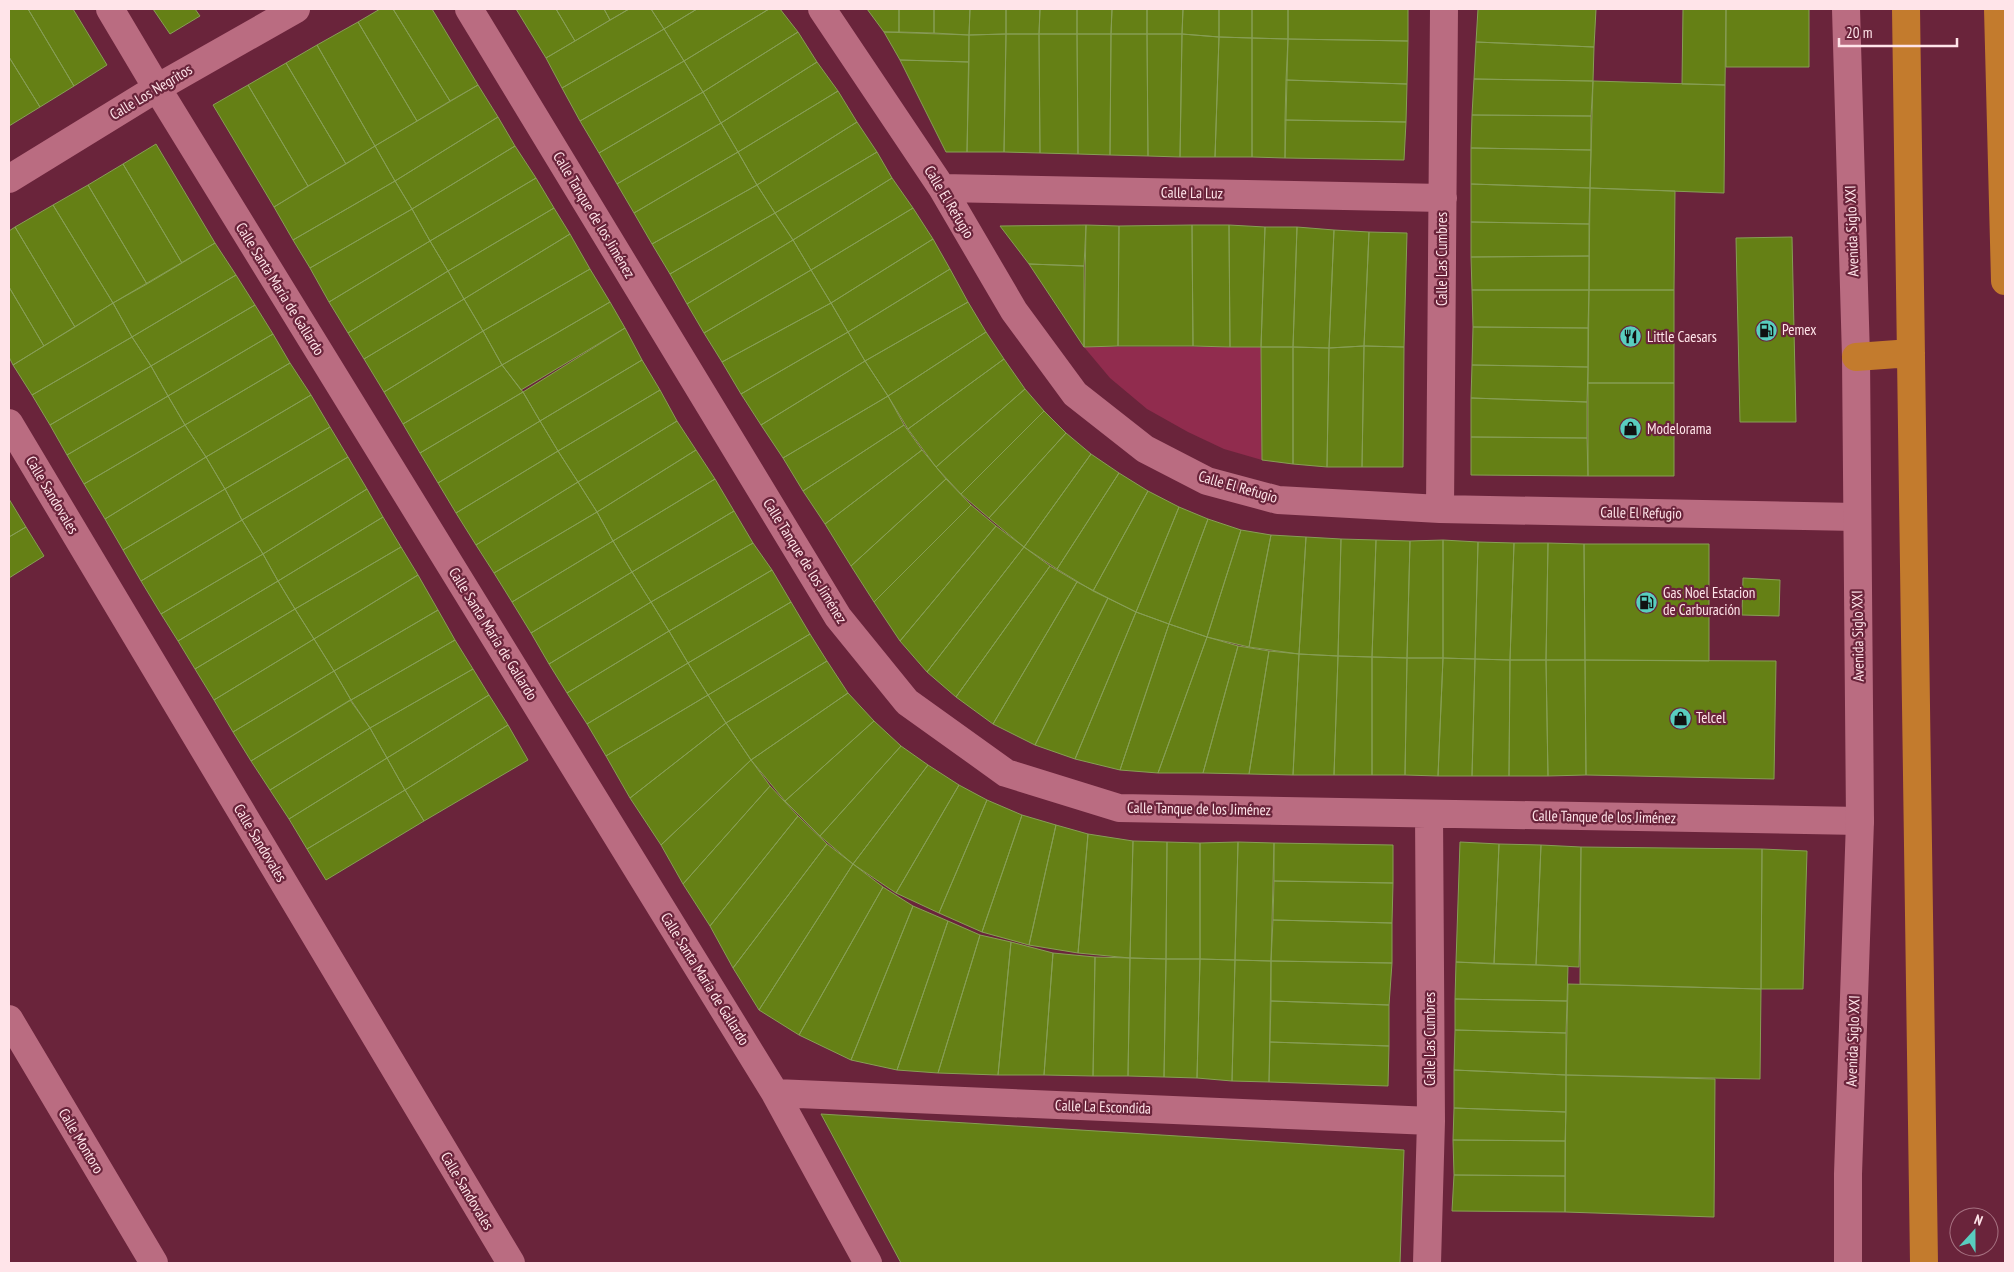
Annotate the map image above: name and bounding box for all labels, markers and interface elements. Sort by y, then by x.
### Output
scale bar [1839,15,1956,47]
text: 20 m [1846,23,1872,42]
street label: Calle Los Negritos [106,60,195,124]
street label: Calle Tanque de los Jiménez [549,148,640,281]
street label: Calle El Refugio [920,162,979,242]
street label: Calle La Luz [1161,182,1223,203]
street label: Avenida Siglo XXI [1840,185,1863,277]
street label: Calle Las Cumbres [1432,212,1451,306]
street label: Calle Santa María de Gallardo [232,219,329,359]
fuel station icon: Pemex [1754,318,1778,342]
place label: Pemex [1782,320,1816,339]
restaurant icon: Little Caesars [1619,325,1643,349]
place label: Little Caesars [1647,327,1717,346]
shop icon: Modelorama [1619,417,1643,441]
place label: Modelorama [1647,419,1712,438]
street label: Calle Sandovales [22,452,83,537]
street label: Calle El Refugio [1196,466,1280,507]
street label: Calle Tanque de los Jiménez [759,495,852,627]
street label: Calle El Refugio [1600,502,1682,523]
street label: Calle Santa María de Gallardo [445,564,542,704]
place label: Gas Noel Estacion de Carburación [1663,583,1755,619]
fuel station icon: Gas Noel Estacion de Carburación [1635,590,1659,614]
street label: Avenida Siglo XXI [1847,590,1868,682]
shop icon: Telcel [1668,706,1692,730]
place label: Telcel [1696,708,1726,727]
street label: Calle Tanque de los Jiménez [1127,798,1271,819]
street label: Calle Sandovales [230,800,291,885]
street label: Calle Tanque de los Jiménez [1532,806,1676,827]
street label: Calle Santa María de Gallardo [657,909,754,1049]
street label: Calle Las Cumbres [1420,992,1439,1086]
street label: Avenida Siglo XXI [1841,995,1864,1087]
street label: Calle La Escondida [1055,1095,1151,1118]
street label: Calle Montoro [55,1105,108,1177]
street label: Calle Sandovales [437,1148,498,1233]
north arrow [1949,1207,1999,1257]
text: N [1972,1210,1985,1230]

